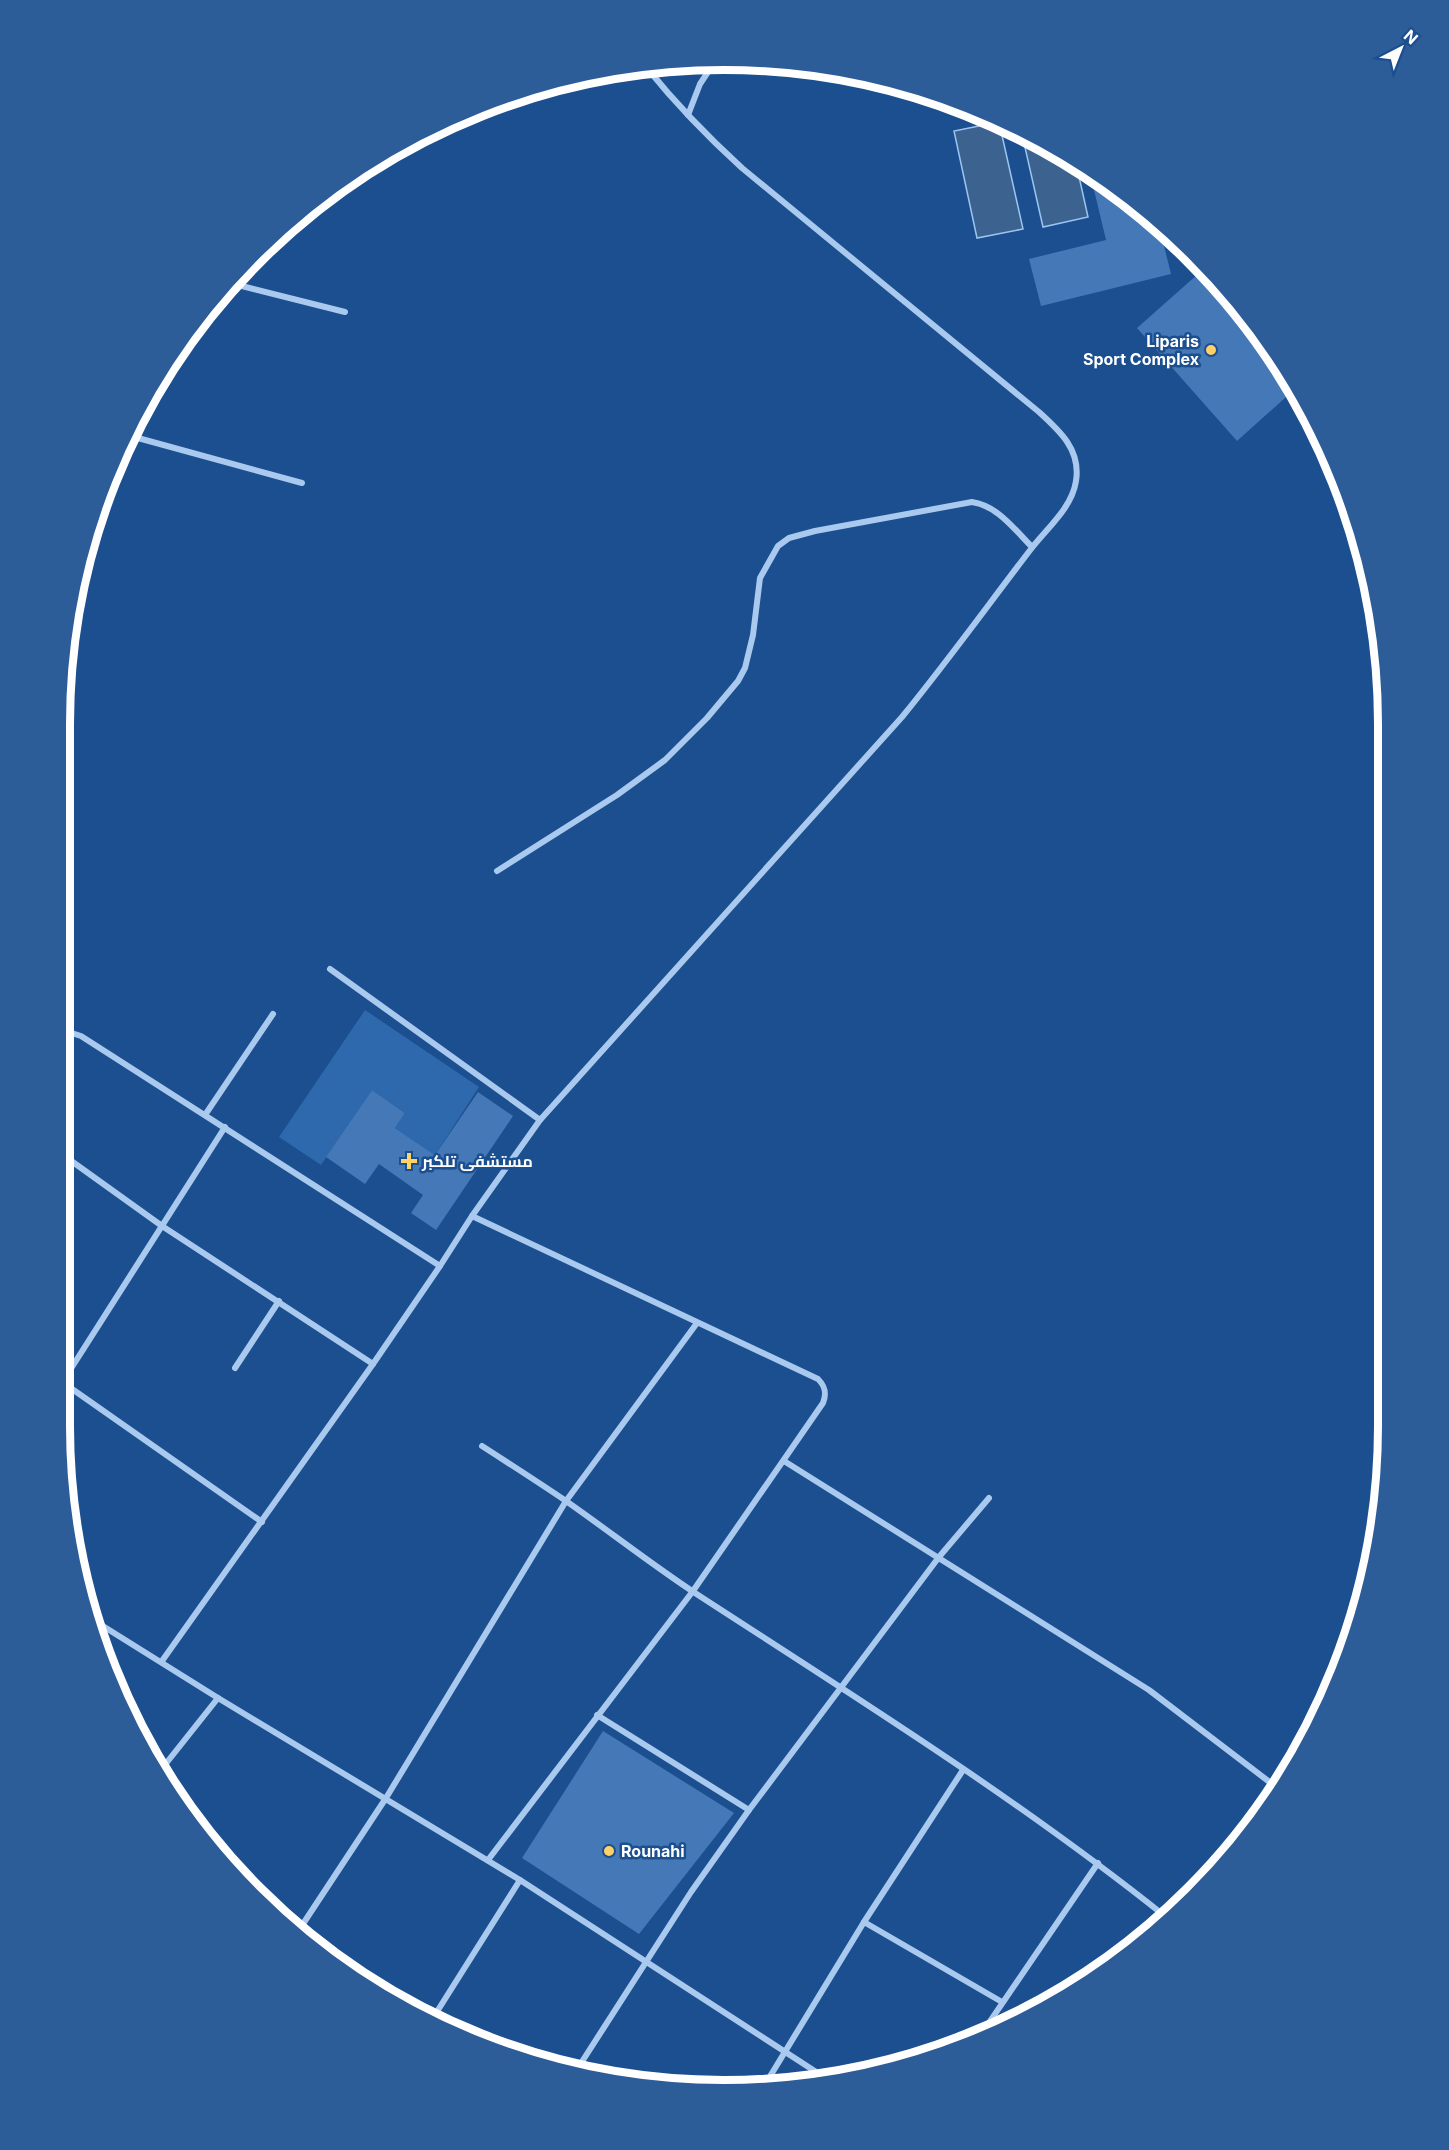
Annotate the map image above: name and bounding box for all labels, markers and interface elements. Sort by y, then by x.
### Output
north arrow [1371,18,1431,78]
text: N [1400,25,1422,48]
place label: Liparis Sport Complex [1083,331,1199,369]
marker: Liparis Sport Complex [1204,343,1218,357]
place label: مستشفى تلكبر [421,1151,533,1171]
marker: مستشفى تلكبر [400,1152,418,1170]
place label: Rounahi [621,1841,685,1861]
marker: Rounahi [602,1844,616,1858]

